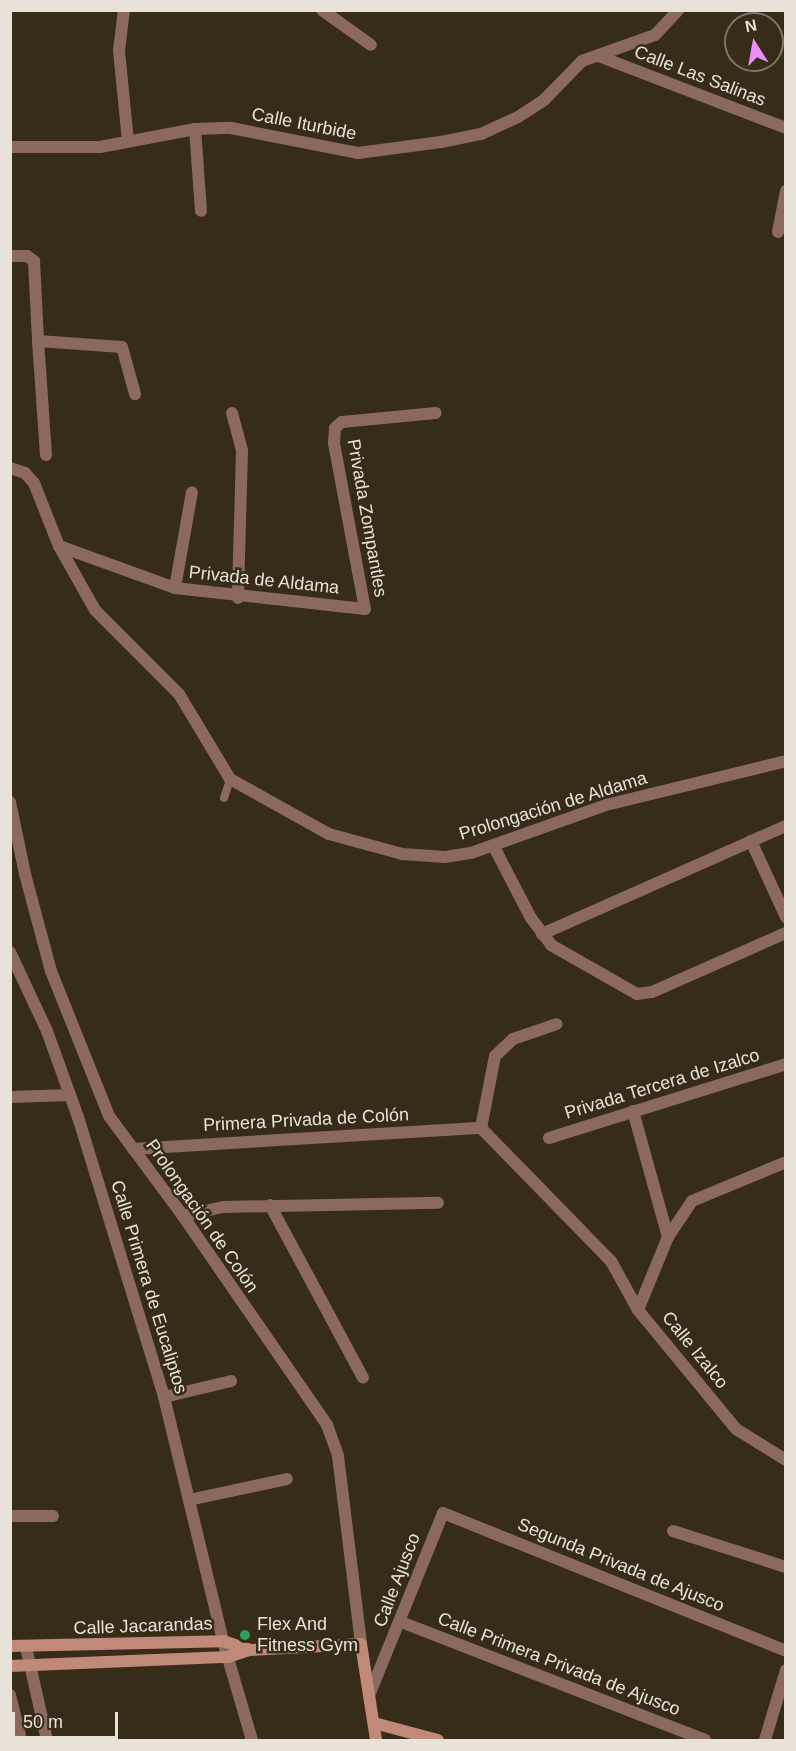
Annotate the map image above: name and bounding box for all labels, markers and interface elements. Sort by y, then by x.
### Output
north arrow [724,12,784,72]
text: N [744,16,758,35]
street label: Calle Las Salinas [631,41,769,111]
street label: Calle Iturbide [250,103,358,145]
street label: Privada Zompantles [342,437,392,599]
street label: Privada de Aldama [187,561,341,599]
street label: Prolongación de Aldama [456,767,650,845]
street label: Privada Tercera de Izalco [562,1044,762,1124]
street label: Primera Privada de Colón [203,1104,409,1136]
street label: Prolongación de Colón [141,1135,263,1297]
street label: Calle Primera de Eucaliptos [106,1178,192,1396]
street label: Calle Izalco [657,1307,733,1393]
street label: Segunda Privada de Ajusco [514,1513,728,1617]
street label: Calle Ajusco [369,1529,425,1631]
street label: Calle Primera Privada de Ajusco [434,1607,684,1721]
street label: Calle Jacarandas [73,1613,213,1639]
place label: Flex And Fitness Gym [257,1614,358,1656]
marker: Flex And Fitness Gym [238,1628,252,1642]
scale bar [15,1700,122,1738]
text: 50 m [23,1712,63,1732]

